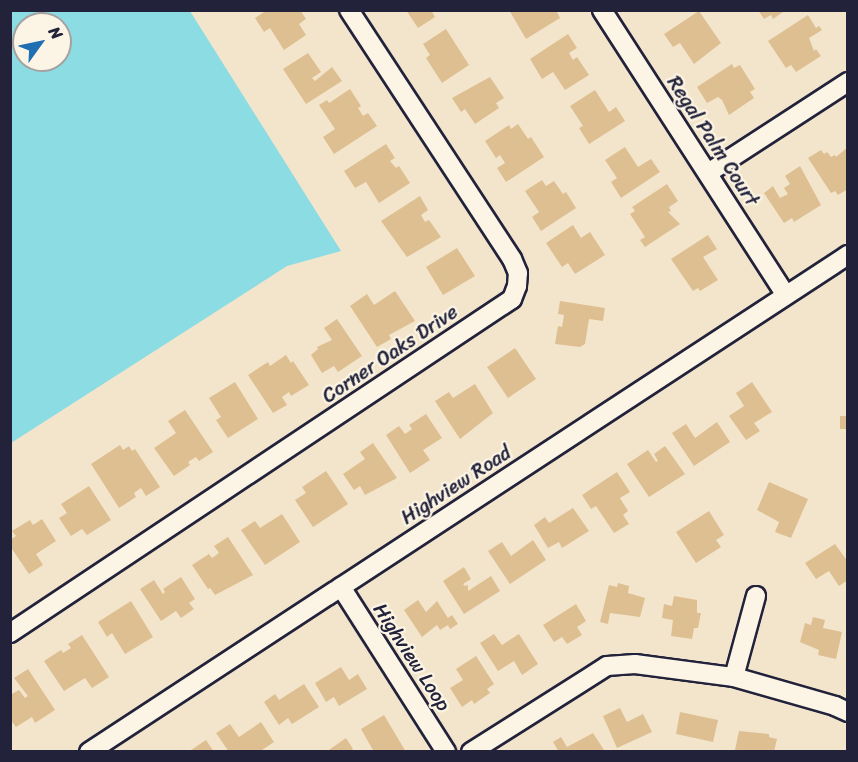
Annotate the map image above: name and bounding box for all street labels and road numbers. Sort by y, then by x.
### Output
street label: Regal Palm Court [661,71,765,211]
street label: Corner Oaks Drive [318,300,462,408]
street label: Highview Road [396,440,516,530]
street label: Highview Loop [368,599,456,715]

